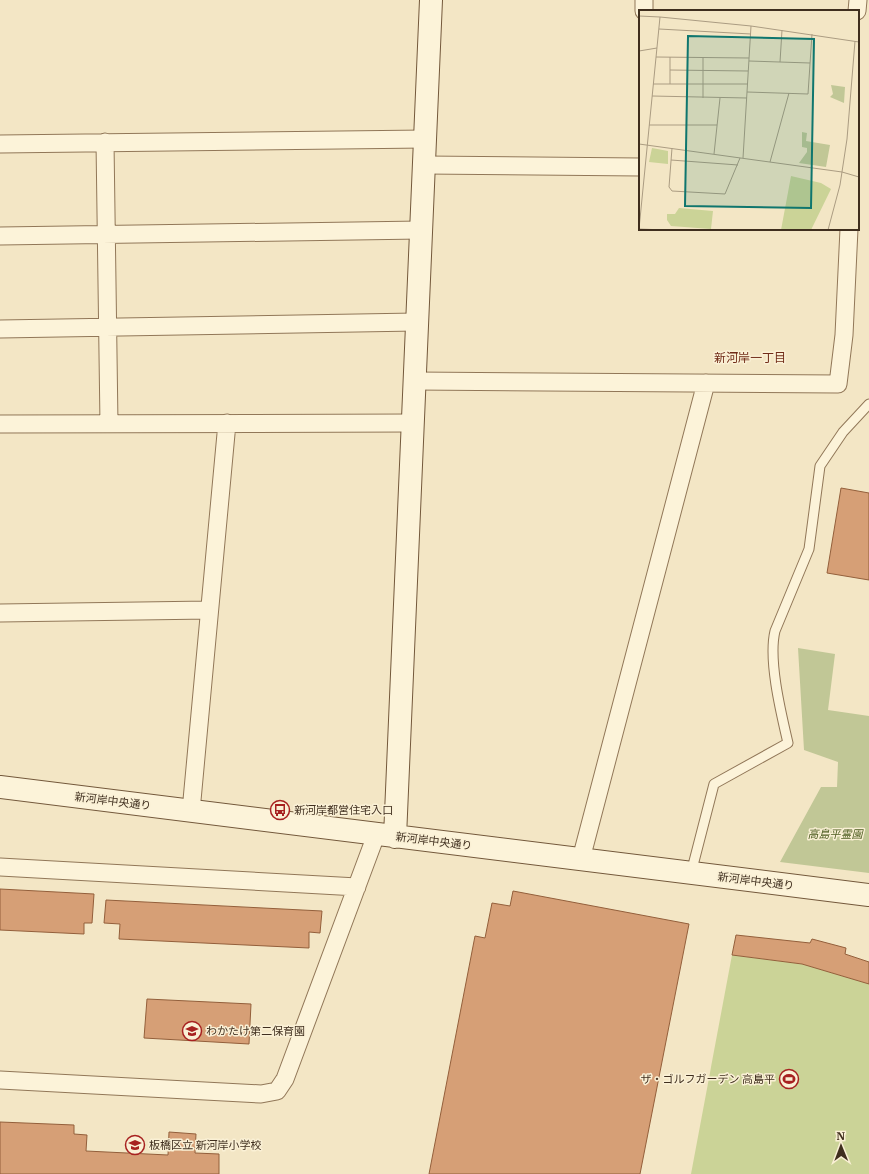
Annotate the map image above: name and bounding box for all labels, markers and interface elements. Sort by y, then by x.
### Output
inset map [639,10,859,230]
district label: 新河岸一丁目 [714,350,786,365]
street label: 新河岸中央通り [74,789,152,813]
bus stop icon: 新河岸都営住宅入口 [269,799,291,821]
place label: 新河岸都営住宅入口 [294,803,393,817]
park label: 高島平霊園 [808,827,864,841]
street label: 新河岸中央通り [395,829,473,853]
street label: 新河岸中央通り [717,869,795,893]
school or university icon: わかたけ第二保育園 [181,1020,203,1042]
place label: わかたけ第二保育園 [206,1024,305,1038]
sports icon: ザ・ゴルフガーデン 高島平 [778,1068,800,1090]
place label: ザ・ゴルフガーデン 高島平 [640,1072,775,1086]
north arrow [821,1126,861,1166]
text: N [836,1129,846,1143]
school or university icon: 板橋区立 新河岸小学校 [124,1134,146,1156]
place label: 板橋区立 新河岸小学校 [149,1138,262,1152]

